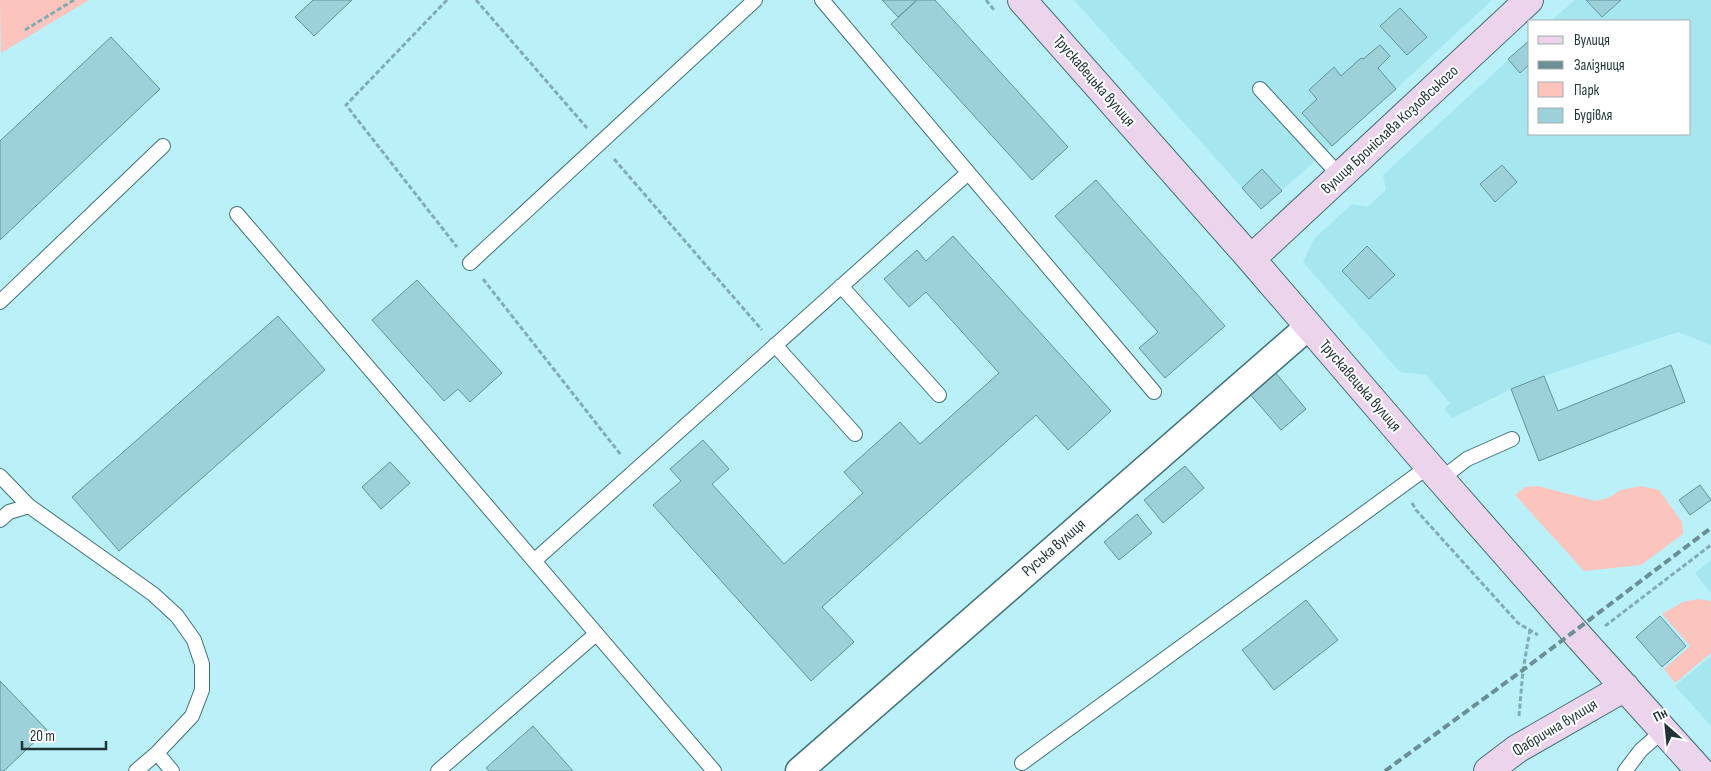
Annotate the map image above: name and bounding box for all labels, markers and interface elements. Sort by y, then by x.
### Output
legend [1528,20,1691,135]
street label: Трускавецька вулиця [1049,31,1139,131]
text: Вулиця [1574,31,1610,50]
text: Залізниця [1574,56,1625,75]
street label: вулиця Броніслава Козловського [1317,61,1463,199]
text: Парк [1574,81,1600,100]
text: Будівля [1574,106,1613,125]
street label: Трускавецька вулиця [1315,336,1405,436]
street label: Руська вулиця [1018,515,1090,581]
street label: Фабрична вулиця [1509,695,1601,761]
north arrow [1641,701,1691,751]
text: Пн [1650,704,1670,726]
scale bar [22,718,106,750]
text: 20 m [30,727,55,746]

